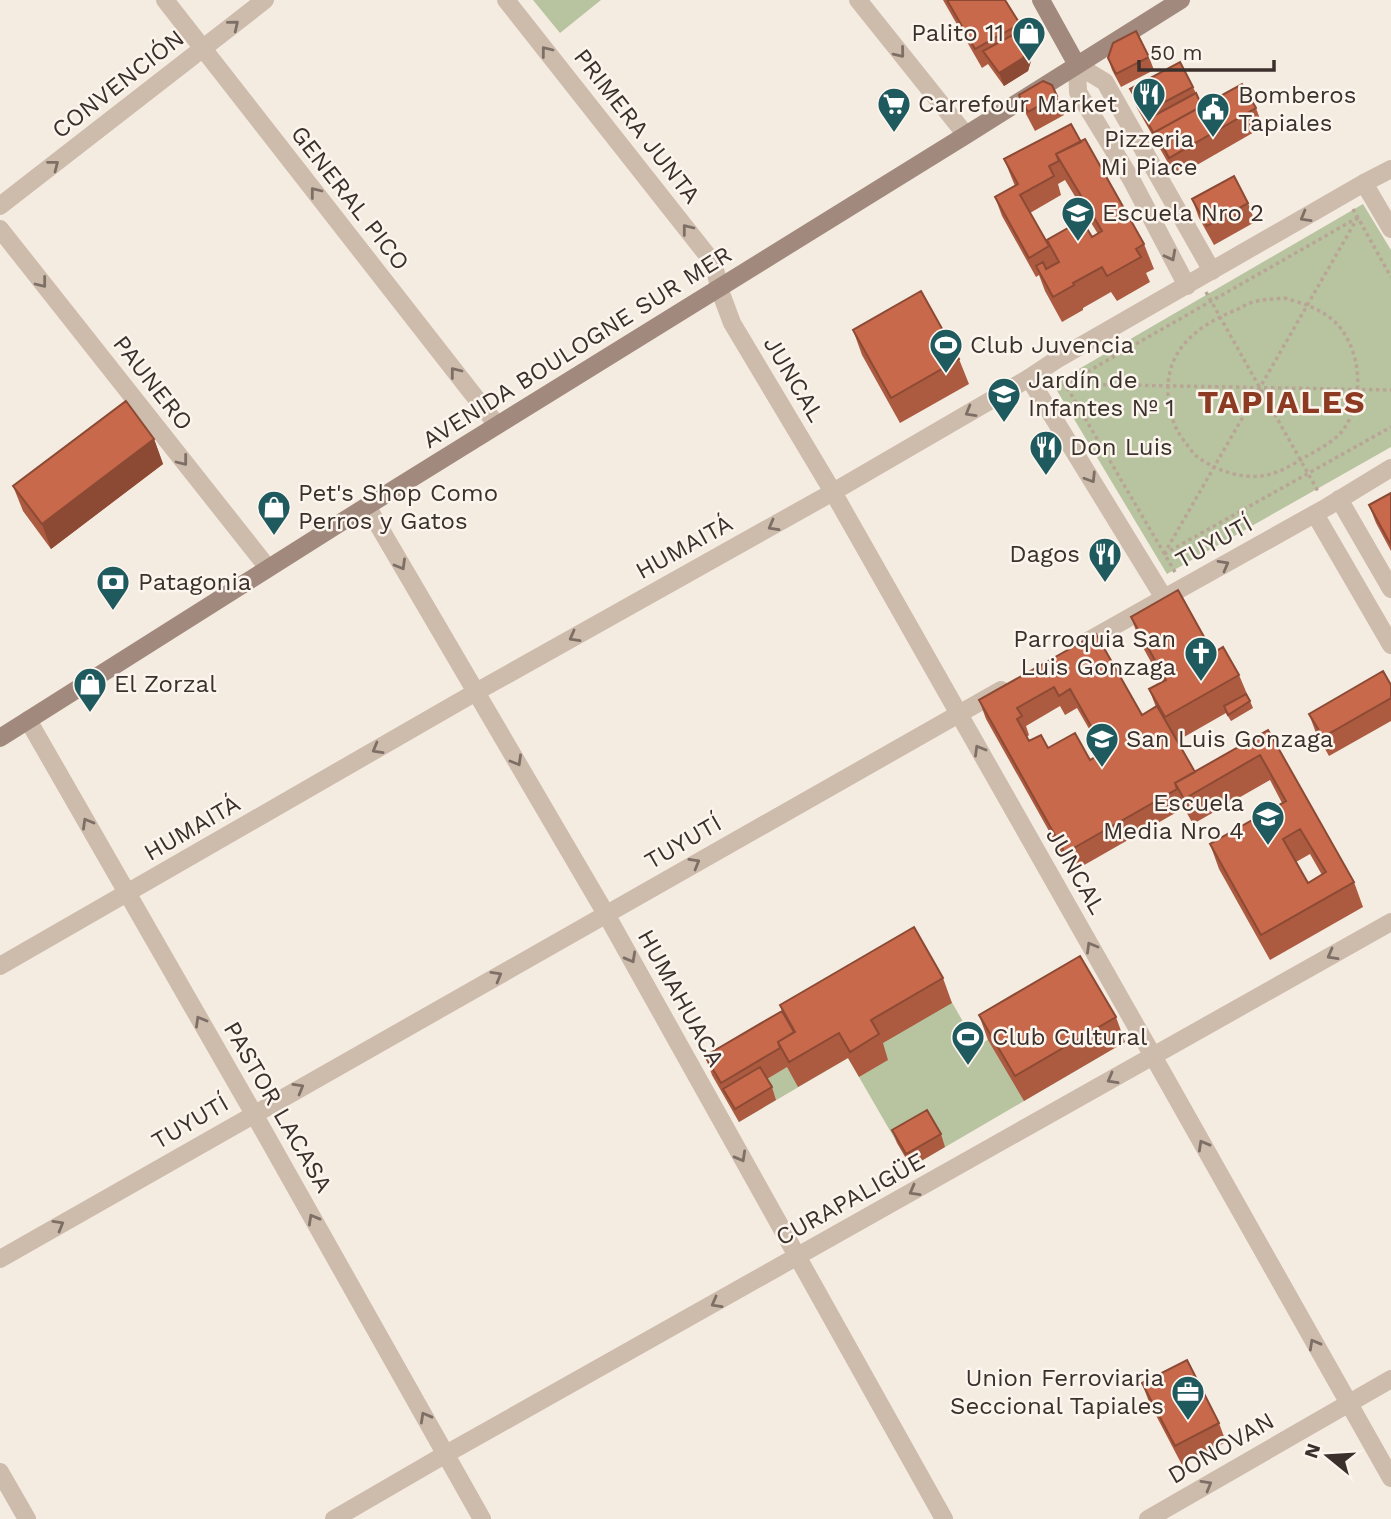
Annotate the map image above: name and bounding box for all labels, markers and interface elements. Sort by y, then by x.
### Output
shop icon: Palito 11 [1010,14,1048,63]
place label: Palito 11 [911,19,1004,47]
one-way arrow [225,21,238,33]
street label: CONVENCIÓN [46,24,190,144]
scale bar [1139,28,1274,72]
text: 50 m [1150,40,1202,65]
street label: PRIMERA JUNTA [568,43,706,209]
one-way arrow [542,46,554,59]
one-way arrow [892,46,905,58]
restaurant icon: Pizzeria Mi Piace [1130,75,1168,124]
place label: Bomberos Tapiales [1238,81,1356,137]
supermarket icon: Carrefour Market [875,85,913,134]
place label: Carrefour Market [918,90,1117,118]
public building icon: Bomberos Tapiales [1194,90,1232,139]
street label: GENERAL PICO [285,120,415,276]
place label: Pizzeria Mi Piace [1101,125,1197,181]
one-way arrow [46,160,59,173]
one-way arrow [310,188,323,200]
school or university icon: Escuela Nro 2 [1059,194,1097,243]
place label: Escuela Nro 2 [1102,199,1264,227]
one-way arrow [1300,209,1313,222]
one-way arrow [682,225,695,237]
street label: AVENIDA BOULOGNE SUR MER [417,240,737,454]
one-way arrow [1163,249,1176,261]
one-way arrow [34,275,47,287]
sports icon: Club Juvencia [927,326,965,375]
street label: PAUNERO [107,330,199,436]
street label: JUNCAL [758,331,830,427]
place label: Club Juvencia [970,331,1134,359]
place label: Jardín de Infantes Nº 1 [1028,366,1175,422]
one-way arrow [450,367,463,379]
school or university icon: Jardín de Infantes Nº 1 [985,375,1023,424]
district label: TAPIALES [1197,383,1367,421]
one-way arrow [965,404,978,417]
restaurant icon: Don Luis [1027,428,1065,477]
place label: Don Luis [1070,433,1173,461]
one-way arrow [175,453,188,466]
one-way arrow [1082,470,1095,483]
place label: Pet's Shop Como Perros y Gatos [298,479,498,535]
shop icon: Pet's Shop Como Perros y Gatos [255,488,293,537]
street label: HUMAITÁ [631,509,737,585]
street label: TUYUTÍ [1171,509,1257,575]
one-way arrow [768,518,780,531]
restaurant icon: Dagos [1086,535,1124,584]
place label: Dagos [1009,540,1080,568]
one-way arrow [393,557,406,570]
one-way arrow [1216,560,1229,573]
bank icon: Patagonia [94,563,132,612]
place label: Patagonia [138,568,251,596]
place label: Parroquia San Luis Gonzaga [1013,625,1176,681]
one-way arrow [569,629,582,642]
church icon: Parroquia San Luis Gonzaga [1182,634,1220,683]
shop icon: El Zorzal [71,665,109,714]
place label: El Zorzal [114,670,217,698]
school or university icon: San Luis Gonzaga [1083,720,1121,769]
place label: San Luis Gonzaga [1126,725,1333,753]
one-way arrow [371,741,384,754]
one-way arrow [974,744,987,757]
one-way arrow [508,754,521,767]
street label: HUMAITÁ [139,789,245,867]
place label: Escuela Media Nro 4 [1103,789,1244,845]
school or university icon: Escuela Media Nro 4 [1249,798,1287,847]
street label: TUYUTÍ [640,809,726,875]
one-way arrow [82,818,95,831]
street label: JUNCAL [1040,823,1112,919]
one-way arrow [687,859,700,872]
street label: HUMAHUACA [632,924,730,1072]
one-way arrow [1086,942,1099,955]
one-way arrow [1326,947,1339,960]
one-way arrow [622,951,636,963]
one-way arrow [490,971,502,984]
one-way arrow [196,1015,209,1028]
street label: PASTOR LACASA [218,1017,338,1198]
sports icon: Club Cultural [949,1018,987,1067]
place label: Club Cultural [992,1023,1148,1051]
one-way arrow [1107,1071,1119,1084]
one-way arrow [292,1083,305,1096]
street label: TUYUTÍ [147,1089,233,1155]
one-way arrow [1198,1140,1211,1153]
street label: CURAPALIGÜE [771,1147,929,1251]
one-way arrow [733,1150,746,1162]
one-way arrow [909,1183,921,1196]
one-way arrow [308,1213,321,1226]
one-way arrow [52,1220,65,1233]
one-way arrow [710,1295,723,1308]
one-way arrow [1309,1339,1322,1351]
place label: Union Ferroviaria Seccional Tapiales [950,1364,1164,1420]
office icon: Union Ferroviaria Seccional Tapiales [1169,1373,1207,1422]
street label: DONOVAN [1163,1406,1279,1490]
one-way arrow [420,1411,433,1424]
north arrow [1293,1421,1363,1491]
text: N [1299,1441,1325,1461]
one-way arrow [1199,1480,1212,1493]

